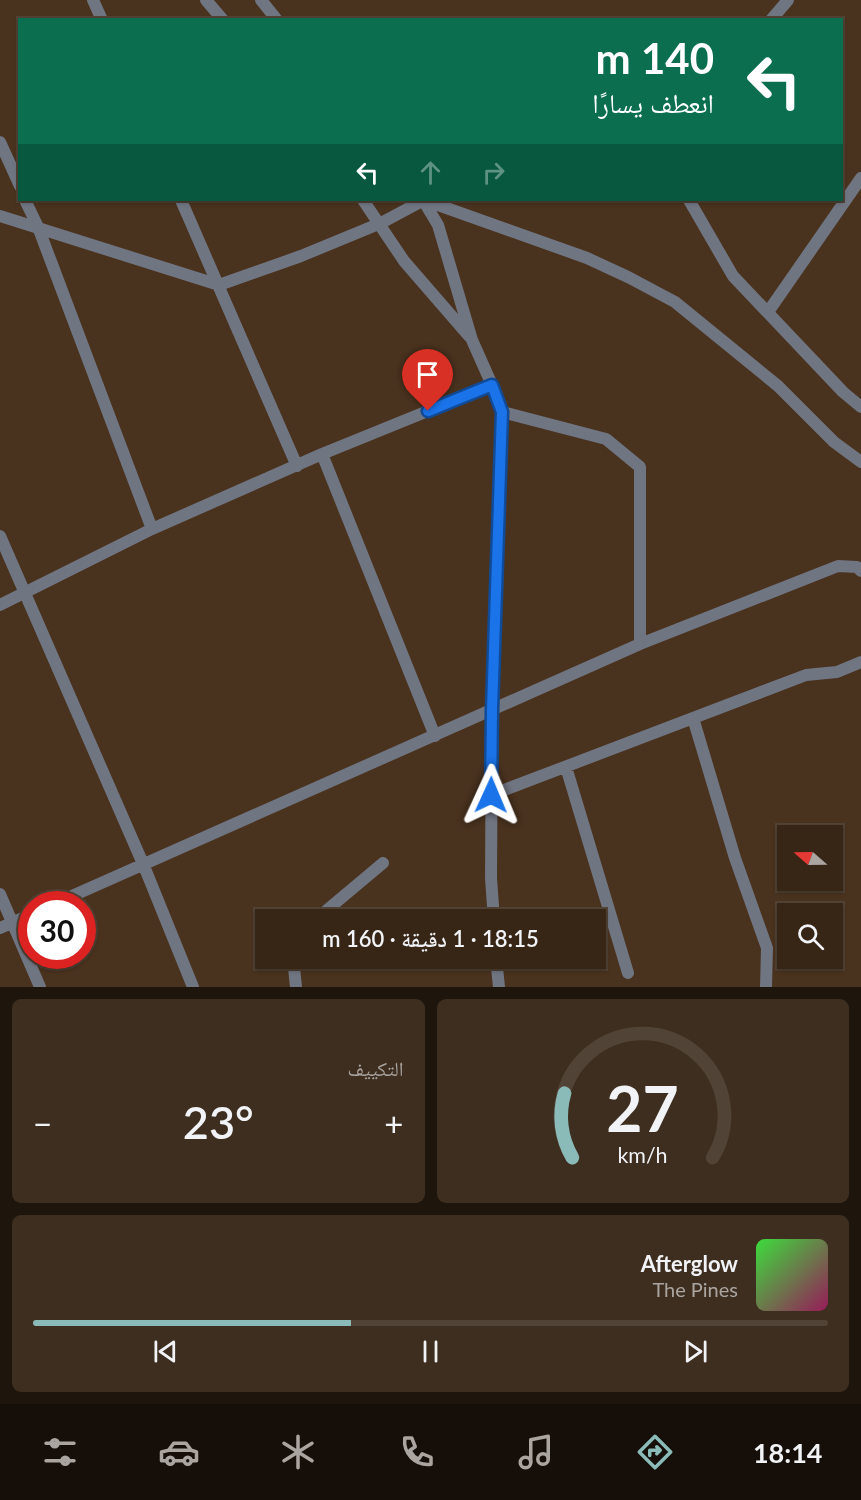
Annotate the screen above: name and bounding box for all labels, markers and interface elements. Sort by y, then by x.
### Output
text: 140 m [596,33,714,83]
icon: left [735,42,813,120]
text: انعطف يسارًا [592,86,714,119]
icon: left [351,156,384,189]
icon: ahead [414,156,447,189]
icon: right [477,156,510,189]
pin [402,349,453,411]
icon: arrive [411,358,444,391]
position arrow [459,763,523,827]
north arrow [777,825,843,891]
map controls [777,825,843,969]
speed limit sign: 30 [18,891,96,969]
button: search [777,903,843,969]
text: 18:15 · 1 دقيقة · 160 m [322,925,539,952]
text: التكييف [347,1056,404,1080]
text: 27 [607,1070,679,1145]
text: 23° [183,1095,254,1149]
text: − [33,1103,52,1143]
text: + [384,1103,403,1143]
text: km/h [618,1142,668,1168]
text: Afterglow [641,1250,738,1277]
text: The Pines [652,1277,738,1301]
icon: previous [149,1335,182,1368]
icon: pause [414,1335,447,1368]
icon: next [679,1335,712,1368]
icon: filters [39,1431,81,1473]
icon: car [158,1431,200,1473]
icon: climate [277,1431,319,1473]
icon: phone [396,1431,438,1473]
icon: music [515,1431,557,1473]
icon: directions [634,1431,676,1473]
text: 18:14 [753,1436,822,1469]

